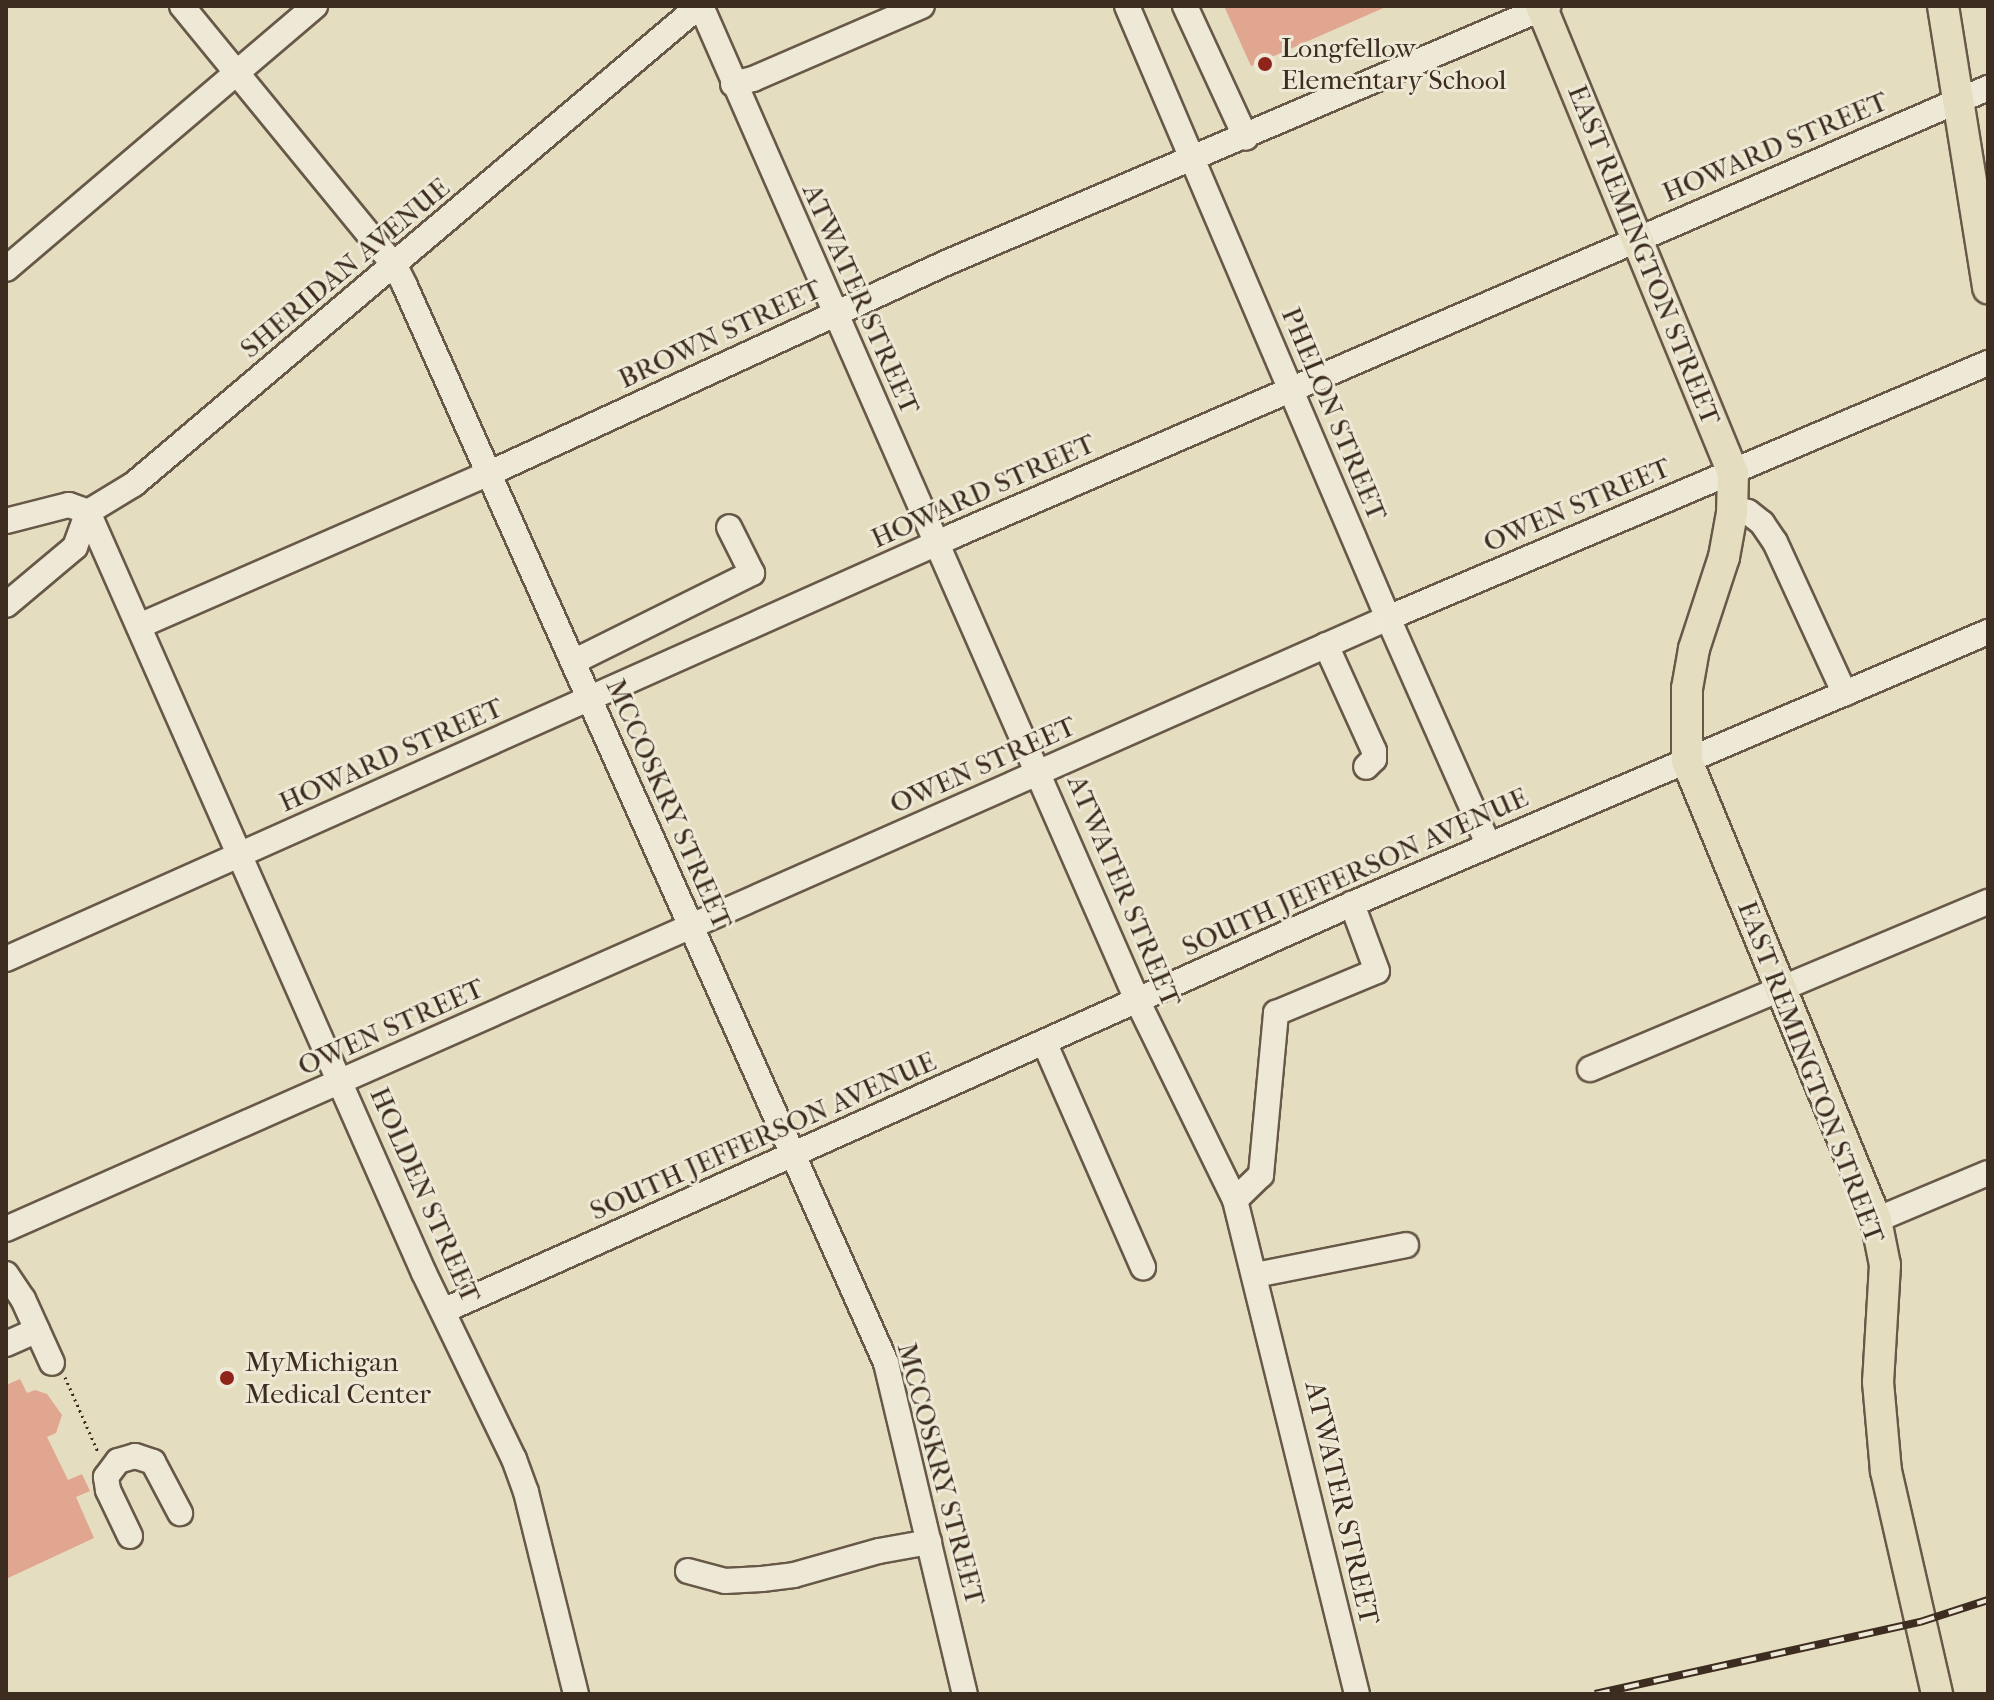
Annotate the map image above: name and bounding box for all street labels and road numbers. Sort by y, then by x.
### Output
street label: EAST REMINGTON STREET [1560,80,1728,430]
street label: HOWARD STREET [1657,84,1893,210]
street label: SHERIDAN AVENUE [234,171,456,365]
street label: ATWATER STREET [795,179,927,419]
street label: BROWN STREET [613,272,827,396]
street label: PHELON STREET [1274,302,1394,526]
street label: HOWARD STREET [866,427,1100,555]
street label: OWEN STREET [1478,450,1676,560]
street label: MCCOSKRY STREET [599,674,739,934]
street label: HOWARD STREET [274,691,508,819]
street label: OWEN STREET [885,709,1081,821]
street label: ATWATER STREET [1060,770,1188,1012]
street label: SOUTH JEFFERSON AVENUE [1177,780,1533,964]
street label: EAST REMINGTON STREET [1730,896,1892,1248]
street label: OWEN STREET [293,971,489,1083]
street label: SOUTH JEFFERSON AVENUE [585,1044,941,1228]
street label: HOLDEN STREET [362,1082,488,1308]
street label: MCCOSKRY STREET [890,1339,992,1609]
street label: ATWATER STREET [1298,1378,1386,1628]

